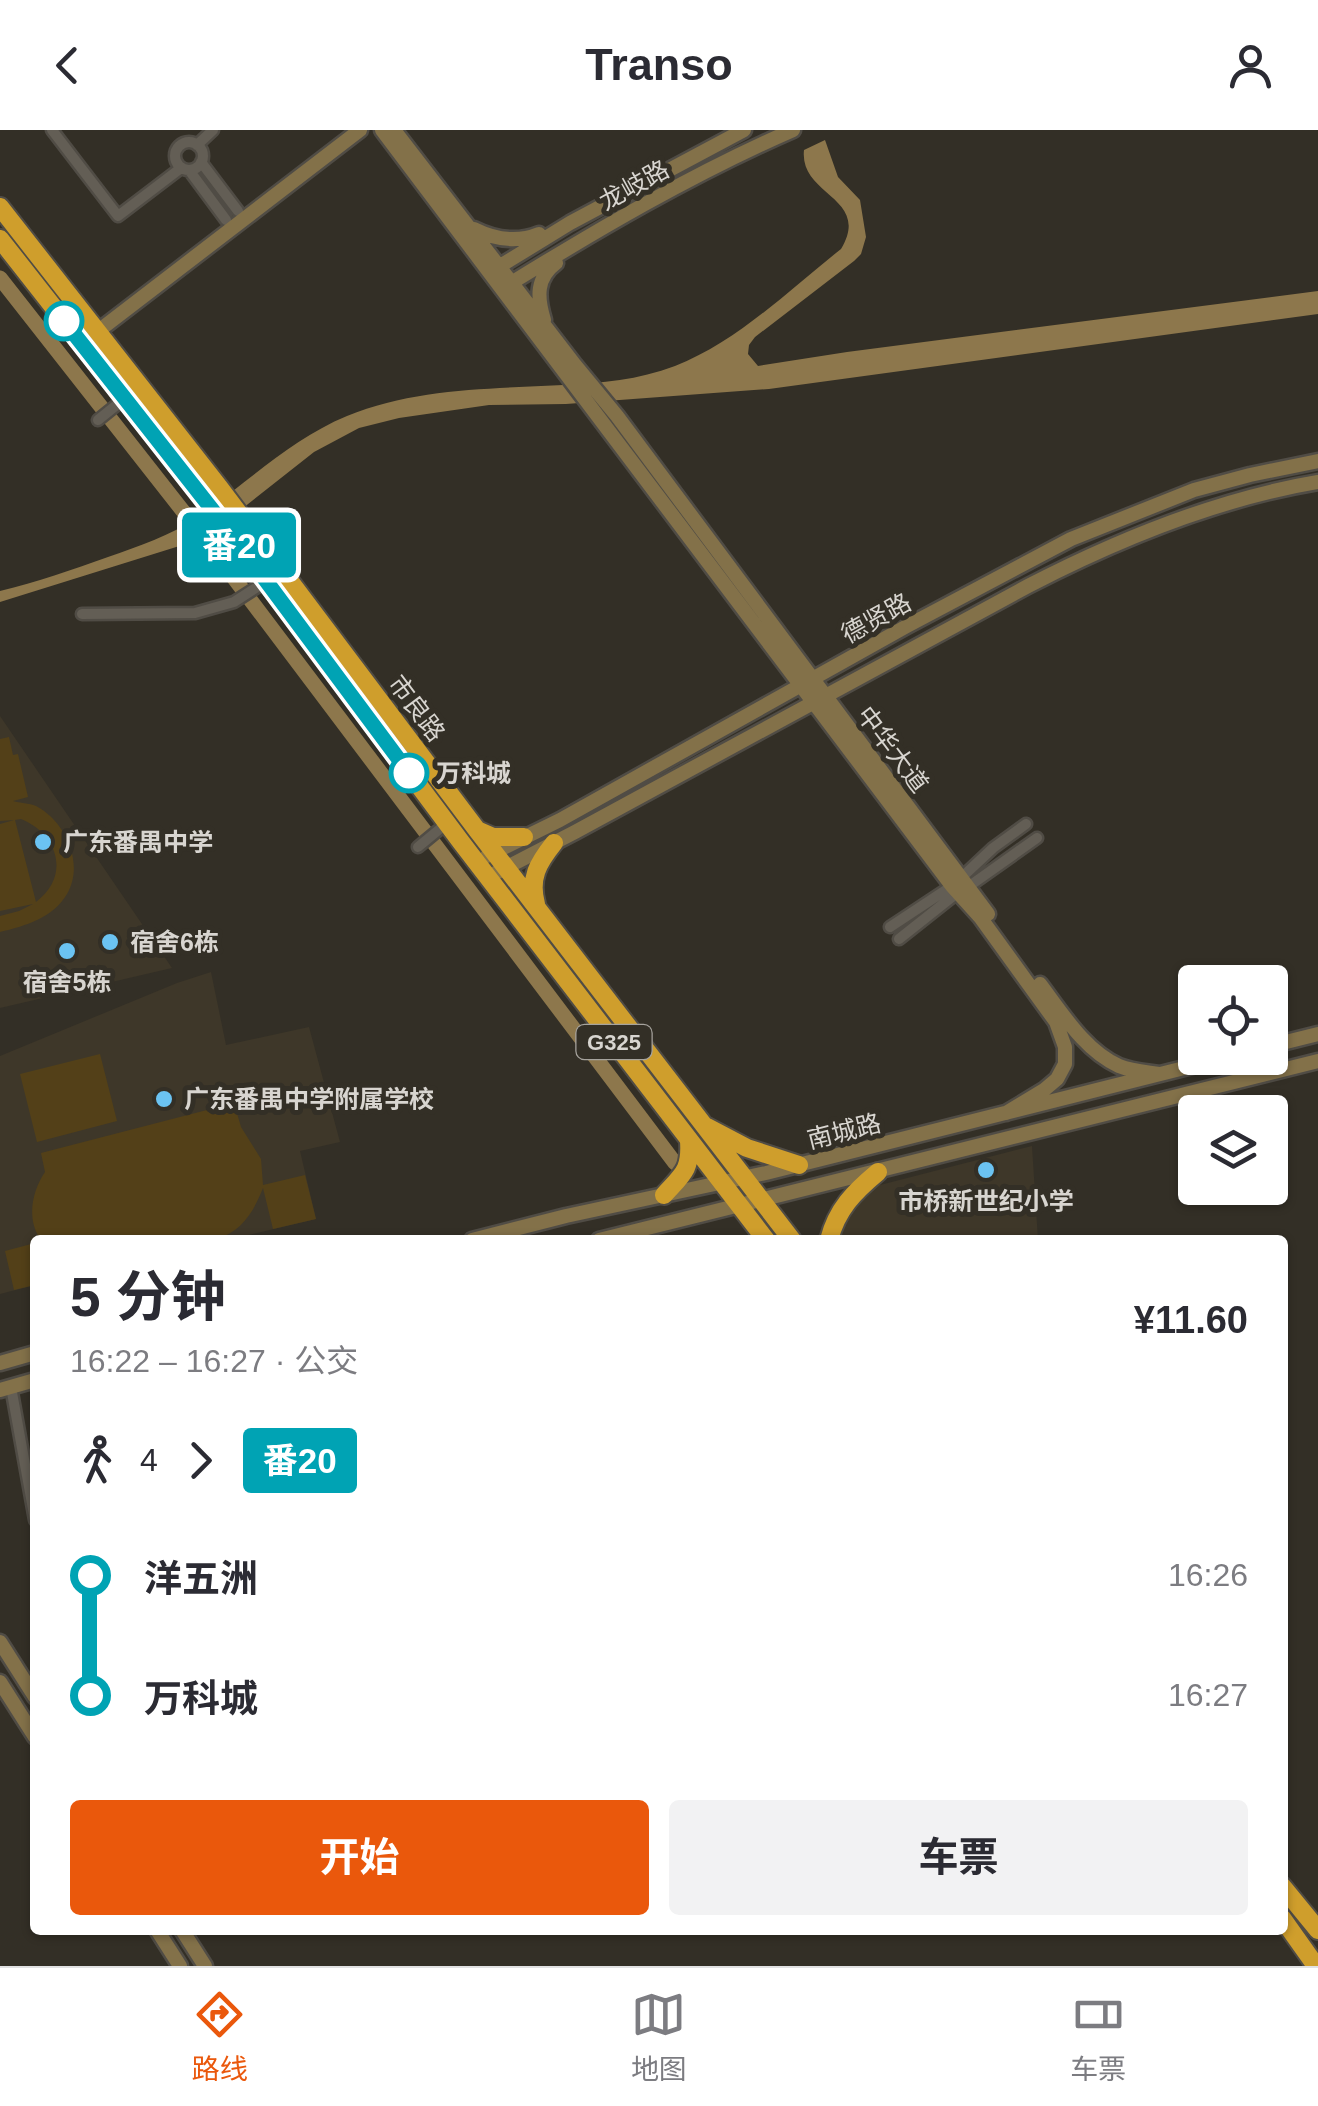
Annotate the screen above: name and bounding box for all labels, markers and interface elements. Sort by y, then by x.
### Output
icon: back [40,38,95,93]
icon: person [1223,38,1278,93]
text: Transo [585,39,733,90]
street label: 龙岐路 [594,155,674,215]
unlabelled marker [45,302,83,340]
line badge: 番20 [182,512,296,578]
text: 番20 [202,526,276,565]
street label: 德贤路 [836,588,916,648]
street label: 市良路 [383,670,451,746]
street label: 中华大道 [852,701,934,797]
marker: 万科城 [390,754,428,792]
place label: 万科城 [436,759,511,787]
place label: 广东番禺中学 [63,828,213,856]
marker: 广东番禺中学 [32,831,54,853]
place label: 宿舍6栋 [130,928,219,956]
marker: 宿舍6栋 [99,931,121,953]
marker: 宿舍5栋 [56,940,78,962]
map controls [1178,965,1288,1205]
button: locate [1178,965,1288,1075]
place label: 宿舍5栋 [23,968,111,996]
road number: G325 [576,1025,652,1059]
place label: 广东番禺中学附属学校 [184,1085,434,1113]
marker: 广东番禺中学附属学校 [153,1088,175,1110]
button: layers [1178,1095,1288,1205]
street label: 南城路 [804,1108,884,1154]
marker: 市桥新世纪小学 [975,1159,997,1181]
place label: 市桥新世纪小学 [898,1187,1074,1215]
text: 5 分钟 [70,1266,226,1328]
text: ¥11.60 [1134,1299,1248,1341]
text: 16:22 – 16:27 · 公交 [70,1343,358,1379]
icon: walk [70,1433,125,1488]
icon: forward [173,1433,228,1488]
text: 番20 [263,1441,337,1480]
text: 4 [140,1442,158,1478]
text: 16:26 [1168,1557,1248,1593]
text: 洋五洲 [144,1558,258,1600]
text: 16:27 [1168,1677,1248,1713]
text: 万科城 [144,1678,258,1720]
button: 开始 [70,1800,649,1915]
button: 车票 [669,1800,1248,1915]
tab: 路线 [192,1987,248,2087]
tab: 地图 [631,1987,687,2087]
tab: 车票 [1070,1987,1126,2087]

